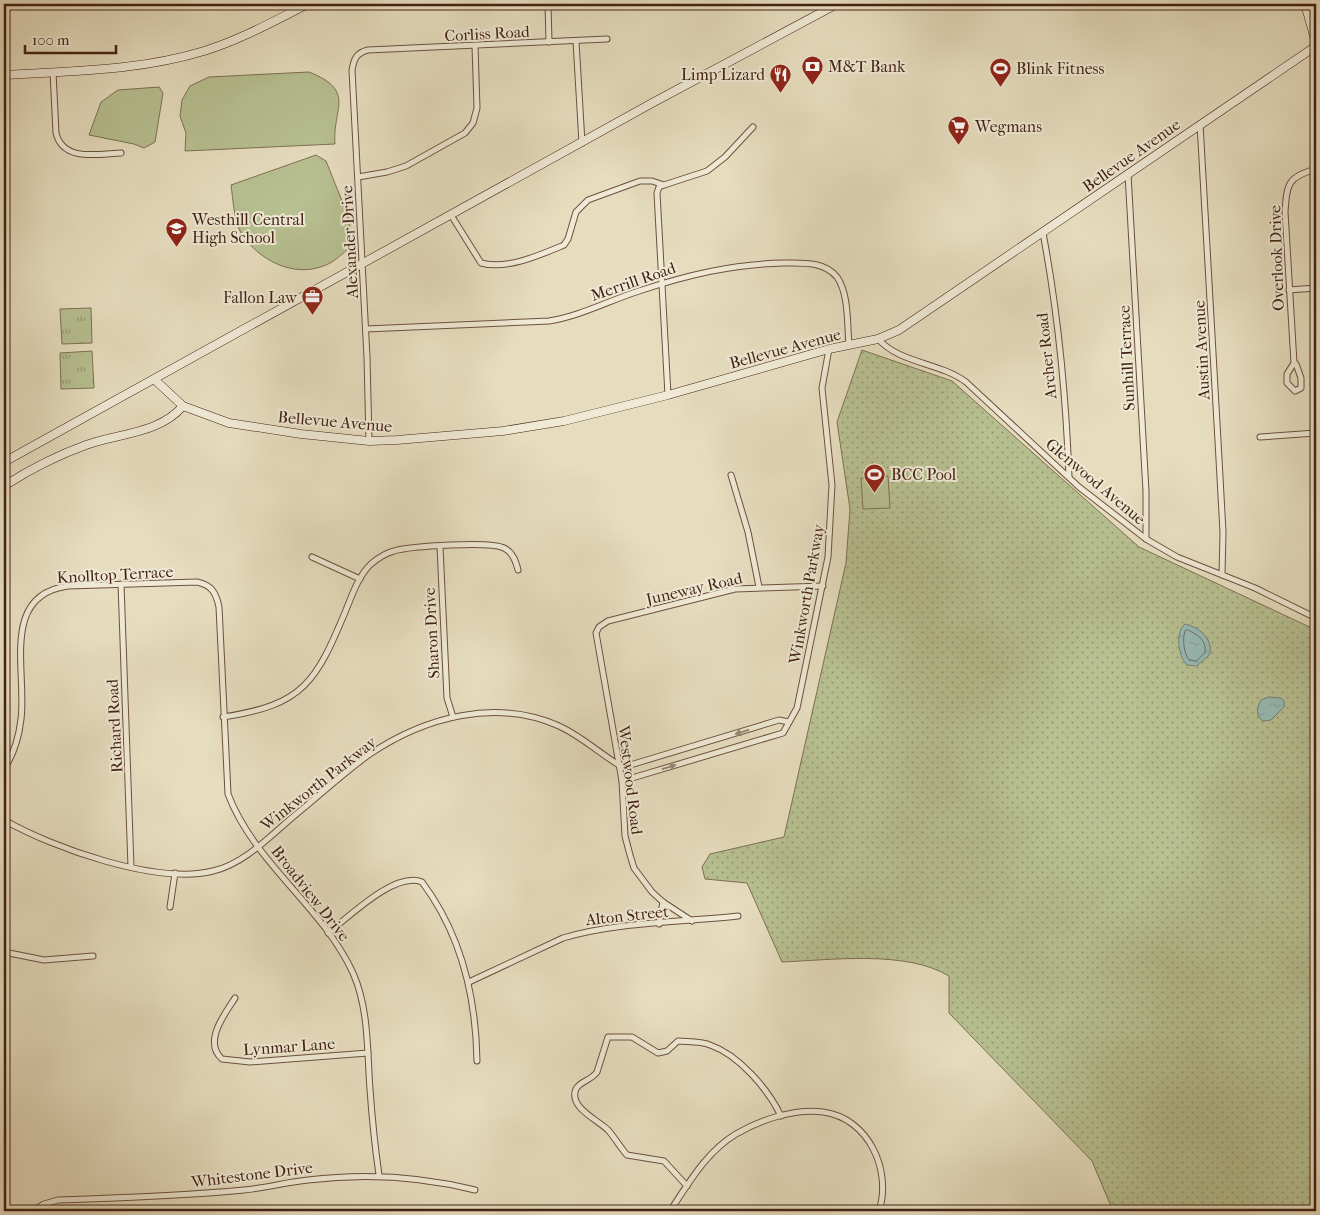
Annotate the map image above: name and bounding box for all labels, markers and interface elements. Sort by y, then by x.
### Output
scale bar [25,22,116,54]
street label: Corliss Road [444,22,530,45]
text: 100 m [32,31,70,49]
bank icon: M&T Bank [800,54,824,85]
sports icon: Blink Fitness [988,56,1012,87]
place label: M&T Bank [828,57,906,76]
place label: Blink Fitness [1016,59,1104,78]
restaurant icon: Limp Lizard [769,62,793,93]
place label: Limp Lizard [681,65,765,84]
supermarket icon: Wegmans [947,114,971,145]
street label: Bellevue Avenue [1079,115,1184,196]
place label: Wegmans [974,117,1042,136]
street label: Alexander Drive [337,185,362,300]
street label: Overlook Drive [1265,205,1288,311]
place label: Westhill Central High School [191,210,305,247]
school or university icon: Westhill Central High School [164,216,188,247]
street label: Merrill Road [588,258,678,305]
office icon: Fallon Law [301,285,325,316]
place label: Fallon Law [223,288,298,307]
street label: Austin Avenue [1189,299,1214,401]
street label: Sunhill Terrace [1114,305,1139,411]
street label: Archer Road [1032,312,1061,401]
street label: Bellevue Avenue [727,324,843,373]
street label: Bellevue Avenue [277,407,393,436]
street label: Glenwood Avenue [1042,434,1149,529]
sports icon: BCC Pool [863,462,887,493]
place label: BCC Pool [891,465,957,484]
street label: Winkworth Parkway [785,522,828,666]
street label: Knolltop Terrace [56,562,174,587]
street label: Juneway Road [642,568,744,609]
street label: Sharon Drive [420,587,443,679]
street label: Richard Road [103,678,126,773]
street label: Westwood Road [614,723,647,836]
one-way arrow [734,728,749,736]
street label: Winkworth Parkway [256,732,380,835]
one-way arrow [662,763,677,771]
street label: Broadview Drive [267,842,354,945]
street label: Alton Street [584,902,670,929]
street label: Lynmar Lane [242,1034,336,1059]
street label: Whitestone Drive [189,1158,314,1191]

